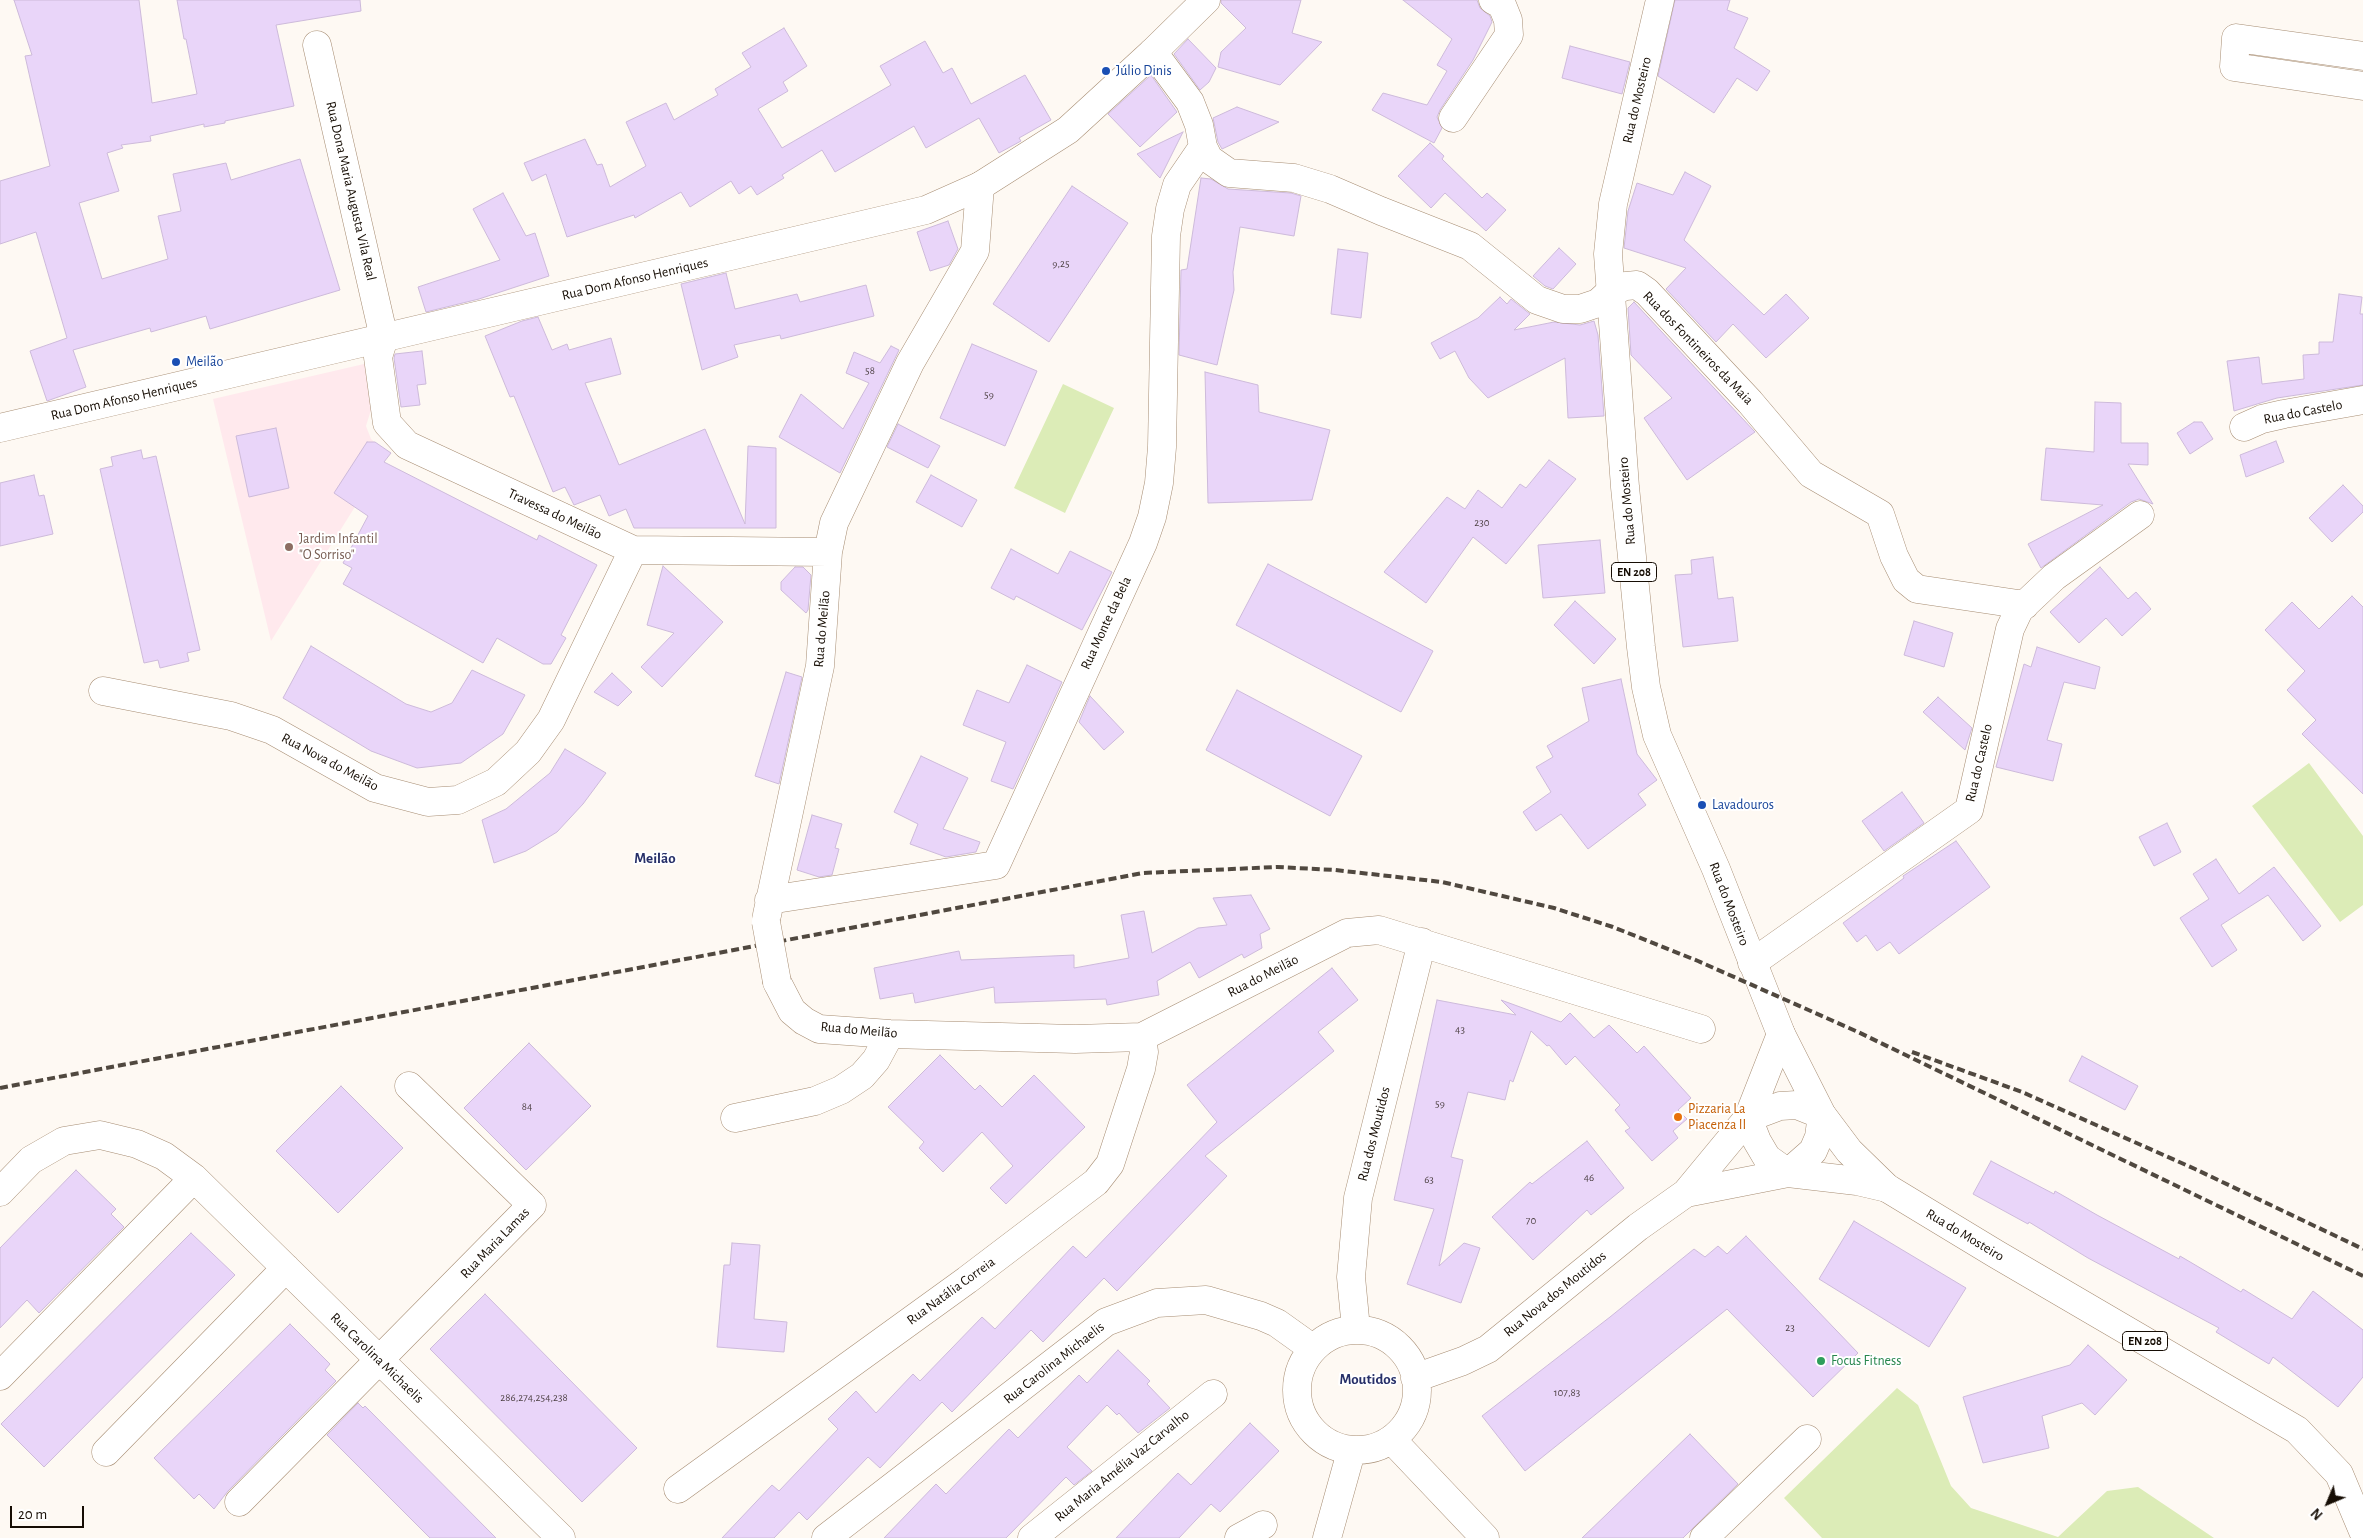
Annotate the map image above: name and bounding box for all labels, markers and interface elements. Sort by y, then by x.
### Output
street label: Rua do Mosteiro [1619,55,1655,145]
place label: Júlio Dinis [1116,63,1172,79]
marker: Júlio Dinis [1100,65,1112,77]
street label: Rua Dona Maria Augusta Vila Real [322,100,380,282]
street label: Rua Dom Afonso Henriques [560,254,710,304]
house number: 9,25 [1052,257,1070,271]
street label: Rua dos Fontineiros da Maia [1639,288,1757,408]
place label: Meilão [186,354,223,370]
marker: Meilão [170,356,182,368]
house number: 58 [865,364,875,378]
street label: Rua Dom Afonso Henriques [49,374,199,424]
house number: 59 [984,388,994,402]
street label: Rua do Castelo [2262,396,2344,428]
street label: Rua do Mosteiro [1615,456,1639,546]
street label: Travessa do Meilão [505,485,605,543]
house number: 230 [1474,516,1490,530]
place label: Jardim Infantil "O Sorriso" [299,531,378,564]
marker: Jardim Infantil "O Sorriso" [283,541,295,553]
road number: EN 208 [1612,562,1656,582]
street label: Rua Monte da Bela [1077,574,1135,672]
street label: Rua do Meilão [810,590,834,668]
street label: Rua do Castelo [1962,722,1996,804]
street label: Rua Nova do Meilão [279,729,381,795]
place label: Lavadouros [1712,797,1774,813]
marker: Lavadouros [1696,799,1708,811]
district label: Meilão [634,849,676,867]
street label: Rua do Mosteiro [1705,860,1753,948]
street label: Rua do Meilão [1225,951,1301,1001]
street label: Rua do Meilão [820,1018,898,1042]
house number: 43 [1455,1023,1465,1037]
street label: Rua dos Moutidos [1354,1085,1394,1183]
house number: 59 [1435,1097,1445,1111]
house number: 84 [522,1100,532,1114]
place label: Pizzaria La Piacenza II [1688,1101,1746,1134]
marker: Pizzaria La Piacenza II [1672,1111,1684,1123]
house number: 46 [1584,1171,1594,1185]
house number: 63 [1424,1173,1434,1187]
street label: Rua Maria Lamas [457,1204,533,1282]
street label: Rua do Mosteiro [1923,1205,2007,1265]
house number: 70 [1526,1214,1536,1228]
street label: Rua Nova dos Moutidos [1500,1247,1610,1341]
street label: Rua Natália Correia [904,1253,998,1329]
street label: Rua Carolina Michaelis [327,1309,427,1407]
street label: Rua Carolina Michaelis [1000,1318,1108,1408]
house number: 23 [1785,1321,1795,1335]
road number: EN 208 [2122,1332,2168,1350]
place label: Focus Fitness [1831,1353,1901,1369]
marker: Focus Fitness [1815,1355,1827,1367]
district label: Moutidos [1340,1370,1396,1388]
house number: 107,83 [1554,1386,1580,1400]
house number: 286,274,254,238 [500,1391,568,1405]
street label: Rua Maria Amélia Vaz Carvalho [1051,1407,1193,1525]
north arrow [2303,1478,2353,1528]
scale bar [12,1496,86,1528]
text: N [2309,1505,2326,1522]
text: 20 m [18,1507,47,1522]

